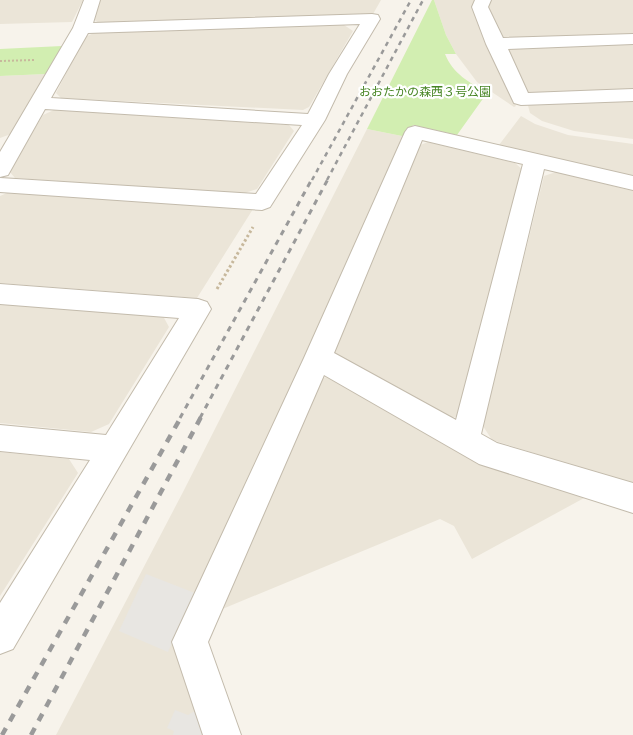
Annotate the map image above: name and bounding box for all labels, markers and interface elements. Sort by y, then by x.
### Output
park label: おおたかの森西３号公園 [359,85,491,99]

